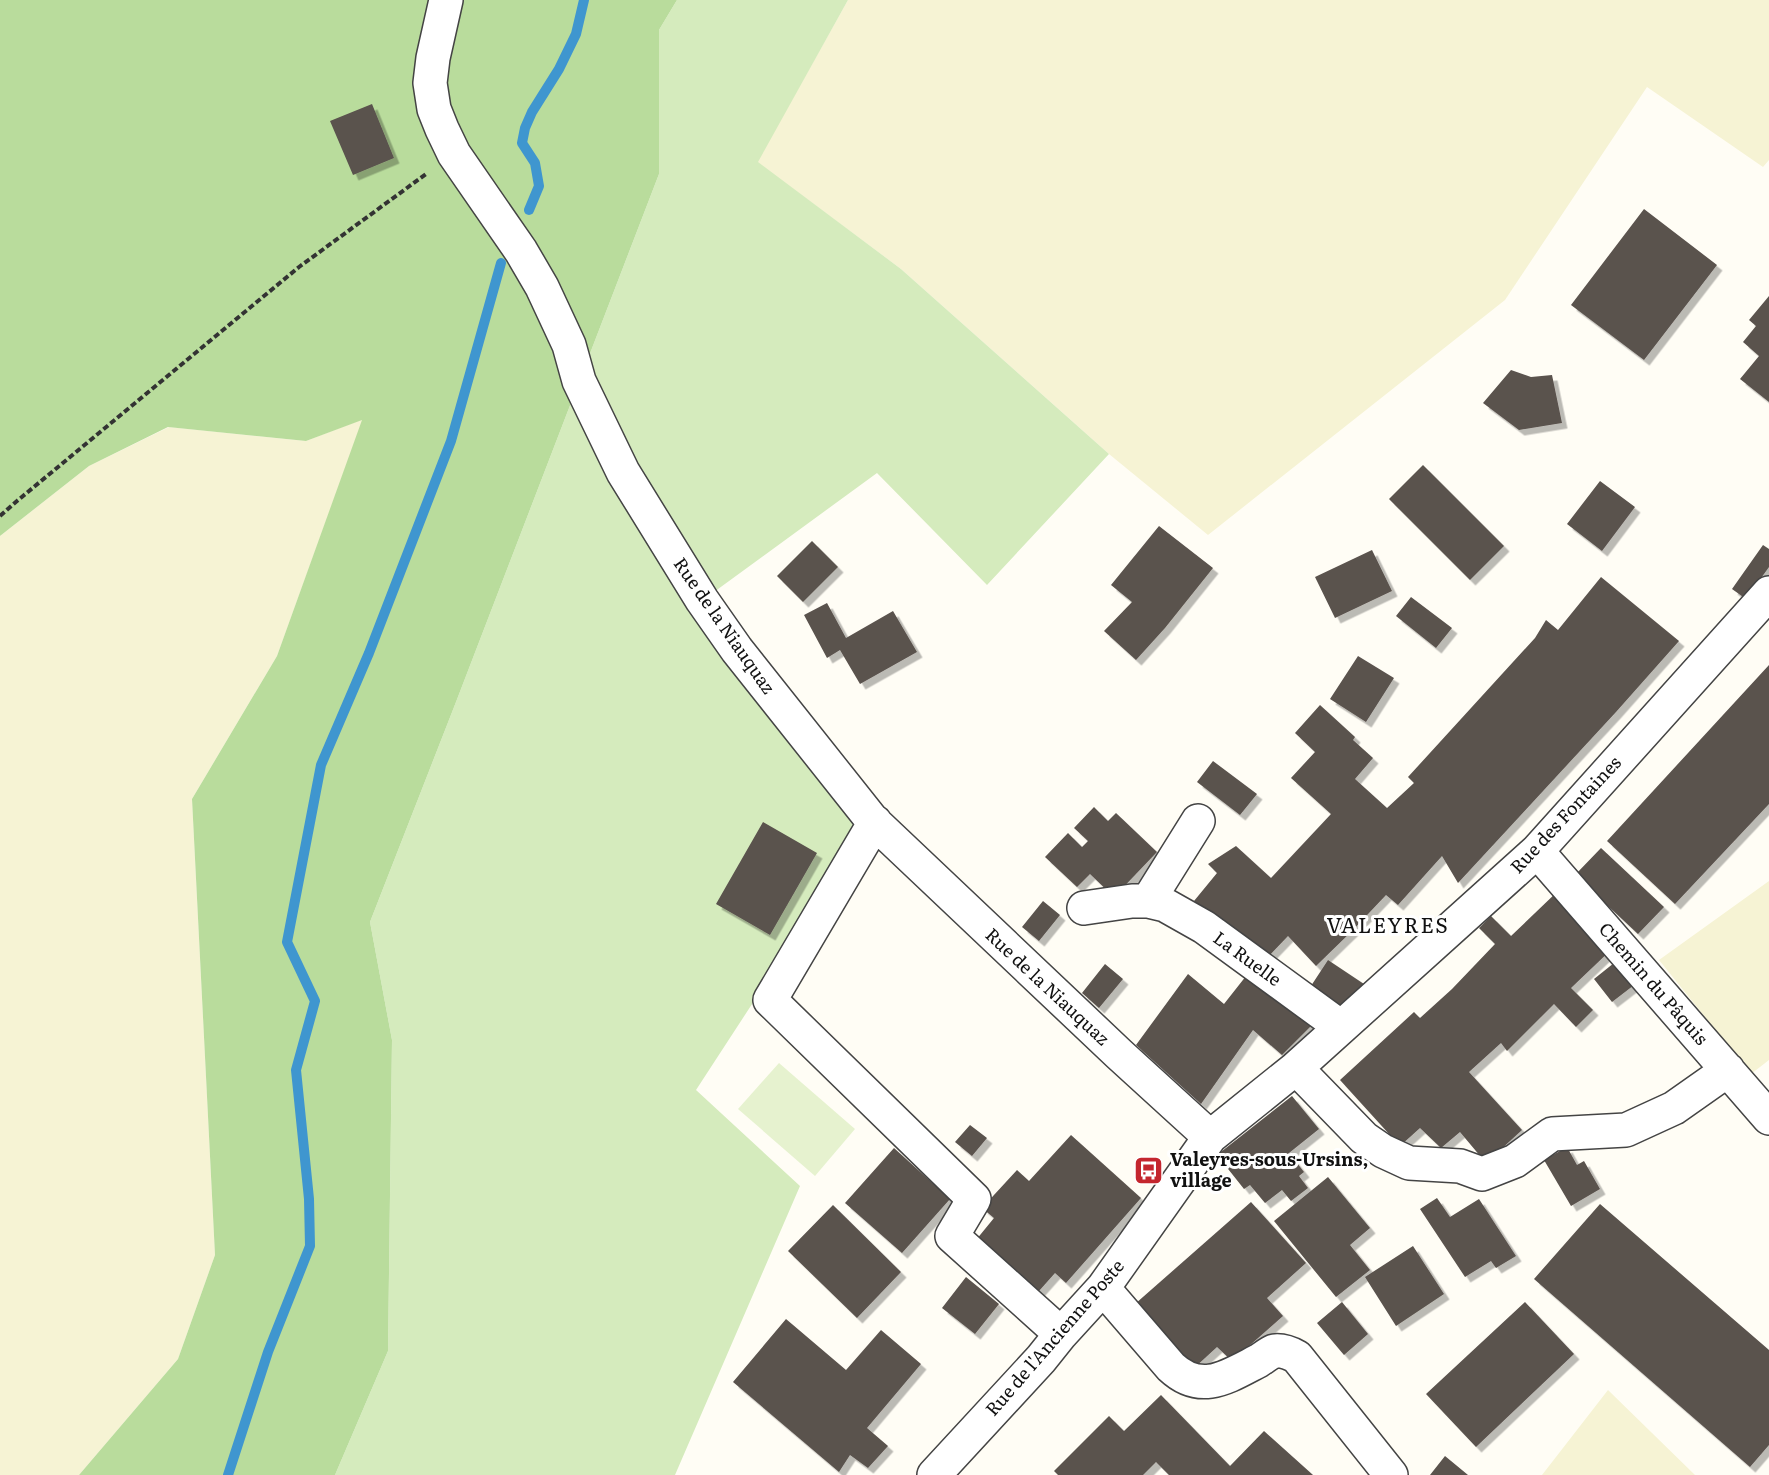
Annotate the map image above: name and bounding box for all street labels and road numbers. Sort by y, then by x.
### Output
street label: Rue de la Niauquaz [668,551,783,699]
street label: Rue des Fontaines [1503,749,1627,879]
street label: Chemin du Pâquis [1593,916,1715,1050]
street label: Rue de la Niauquaz [980,921,1116,1051]
street label: La Ruelle [1208,924,1288,992]
street label: Rue de l'Ancienne Poste [978,1253,1130,1421]

